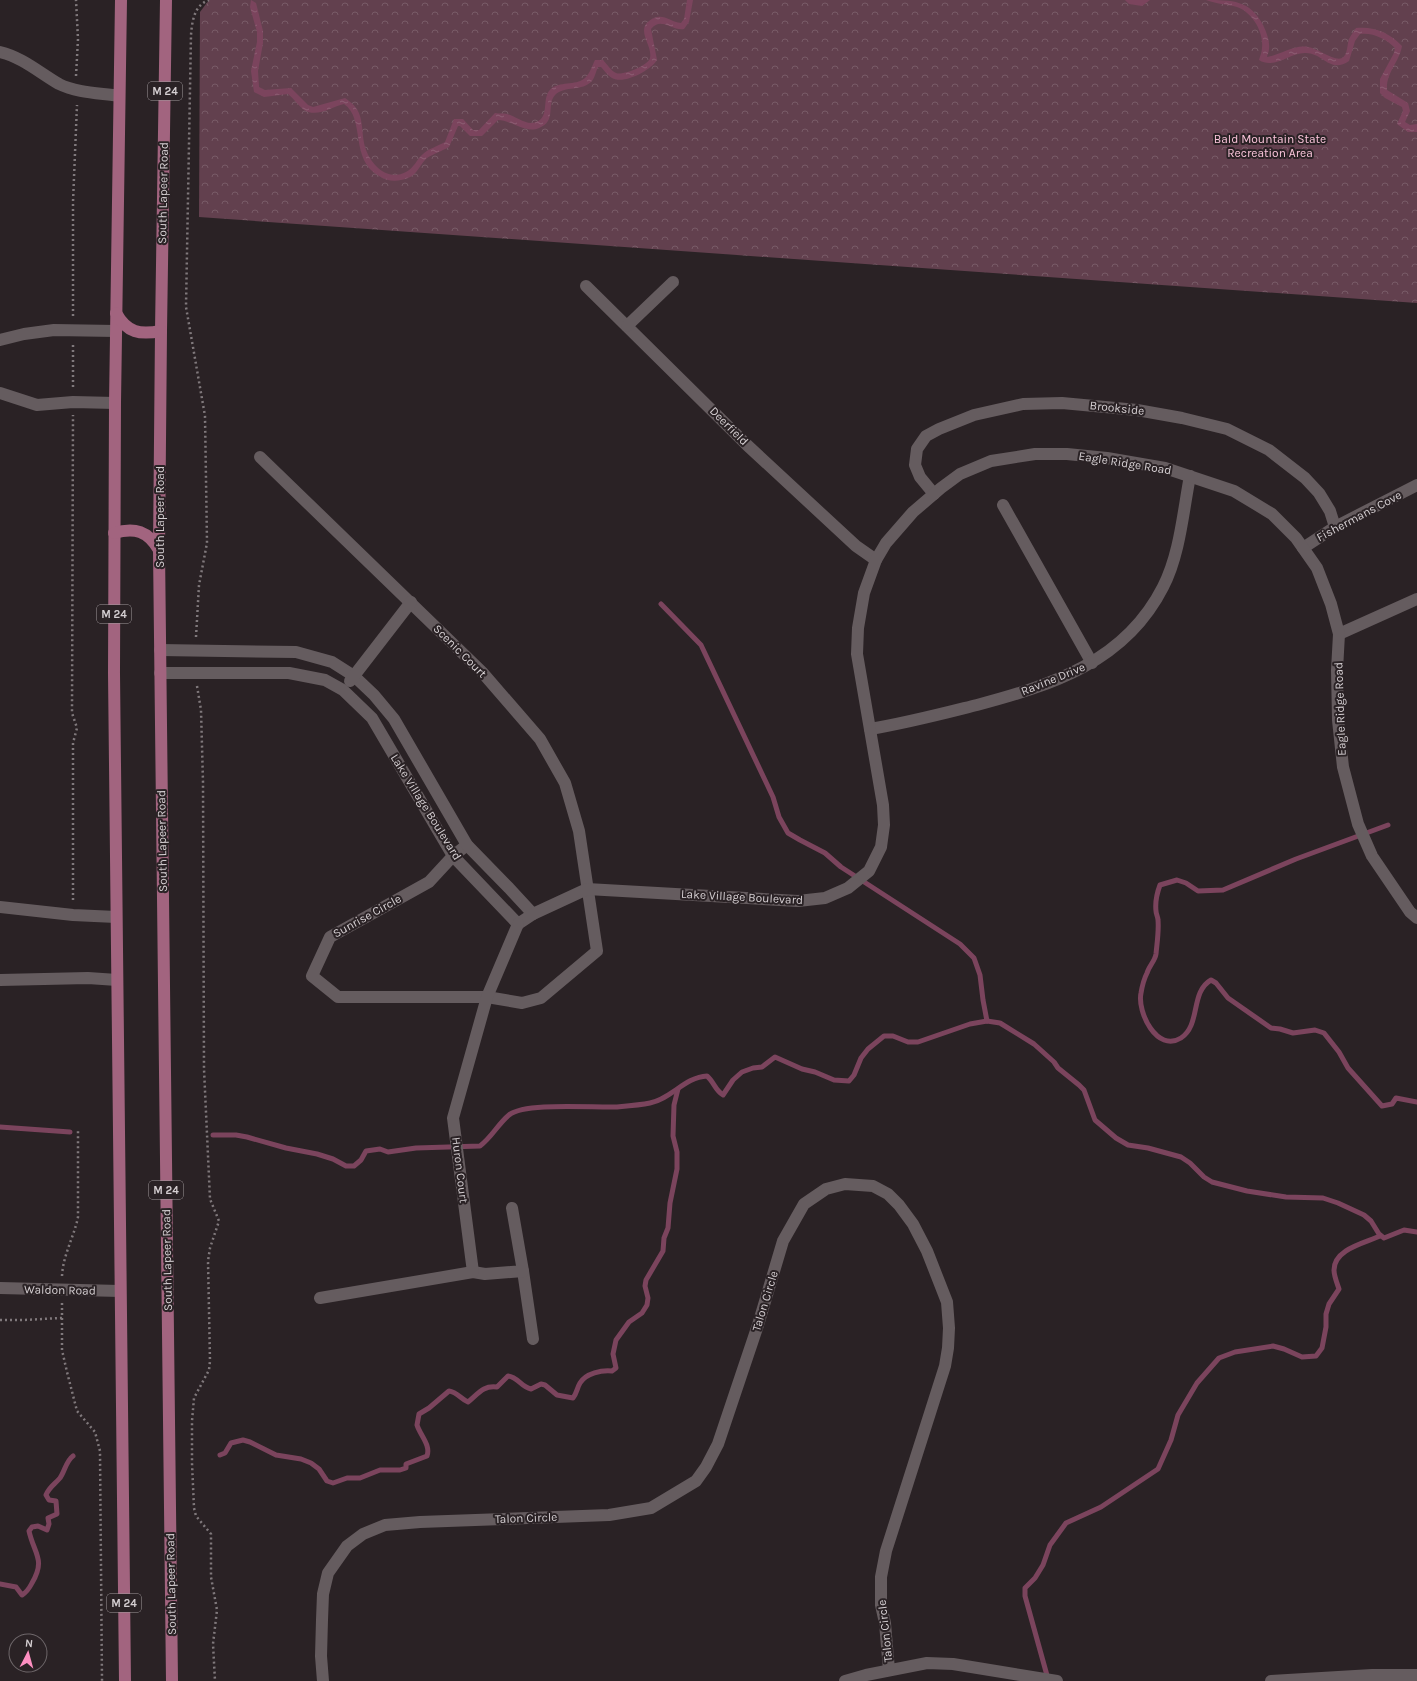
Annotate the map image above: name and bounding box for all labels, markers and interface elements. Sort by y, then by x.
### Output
road number: M 24 [148,82,182,100]
park label: Bald Mountain State Recreation Area [1214,132,1326,160]
street label: South Lapeer Road [155,142,171,244]
street label: Brookside [1089,398,1145,418]
street label: Deerfield [707,404,751,448]
street label: Eagle Ridge Road [1078,449,1172,477]
street label: South Lapeer Road [153,466,167,568]
street label: Fishermans Cove [1314,488,1404,544]
road number: M 24 [97,605,131,623]
street label: Scenic Court [430,621,490,681]
street label: Ravine Drive [1019,660,1087,698]
street label: Eagle Ridge Road [1331,662,1349,756]
street label: Lake Village Boulevard [388,751,464,863]
street label: South Lapeer Road [154,790,170,892]
street label: Lake Village Boulevard [681,887,803,907]
street label: Sunrise Circle [330,891,404,941]
street label: Huron Court [449,1136,471,1204]
road number: M 24 [149,1181,183,1199]
street label: South Lapeer Road [159,1209,175,1311]
street label: Talon Circle [749,1269,781,1333]
street label: Waldon Road [24,1282,96,1298]
street label: Talon Circle [494,1510,558,1526]
street label: South Lapeer Road [163,1533,179,1635]
road number: M 24 [107,1594,141,1612]
street label: Talon Circle [875,1599,895,1663]
north arrow [8,1633,48,1673]
text: N [24,1637,34,1650]

